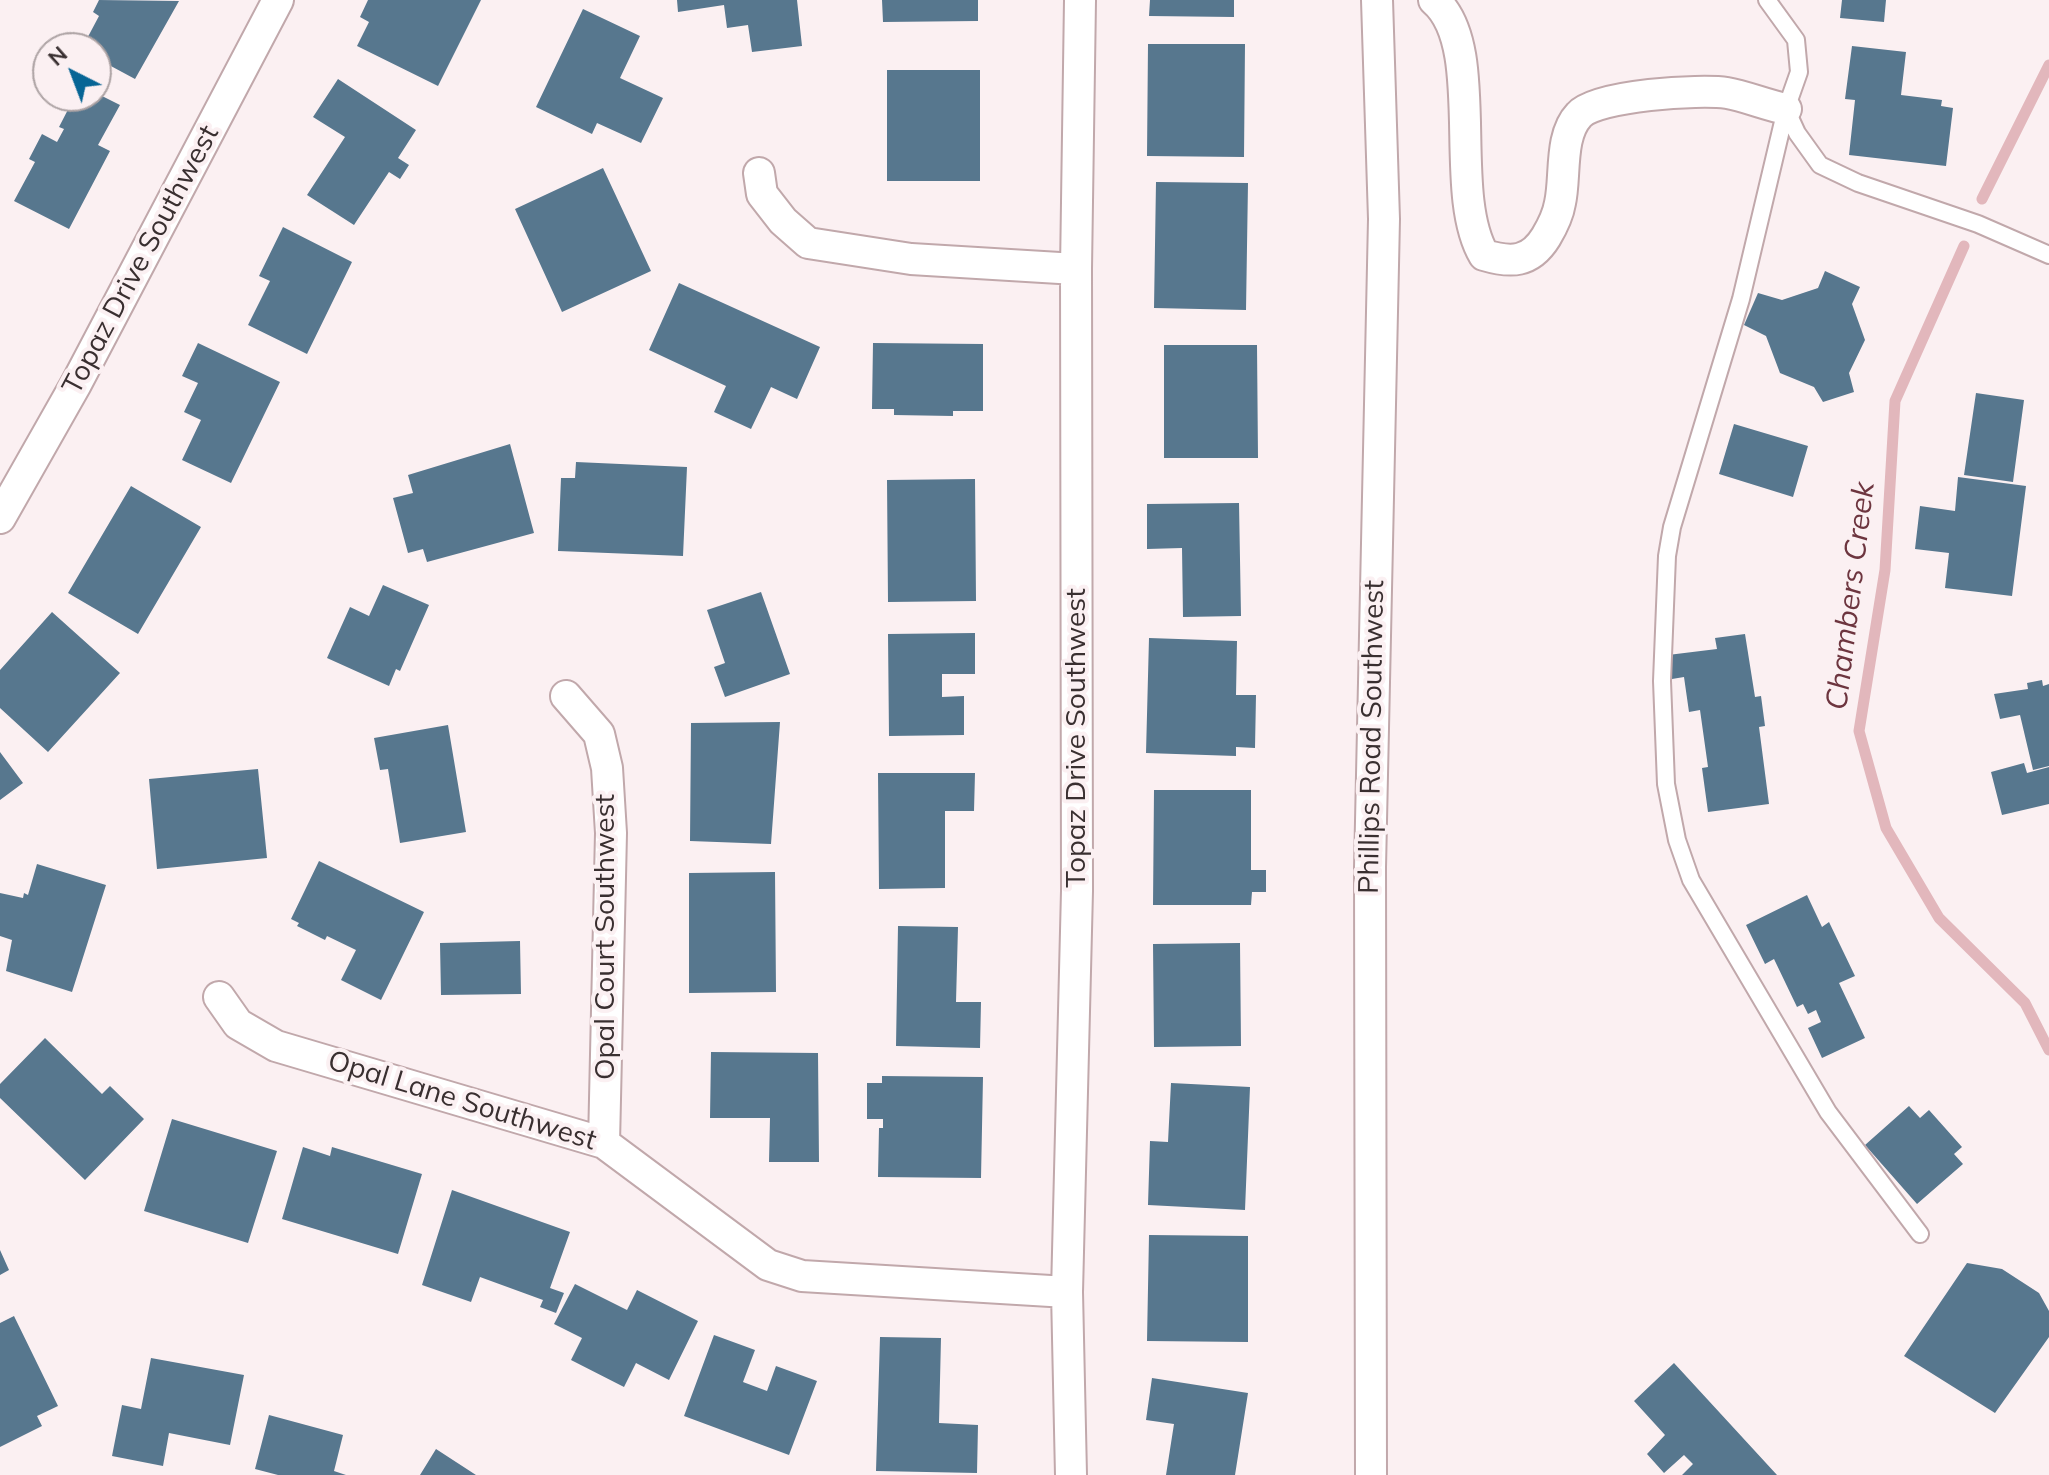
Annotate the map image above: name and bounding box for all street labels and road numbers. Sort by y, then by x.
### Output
street label: Topaz Drive Southwest [56,120,226,400]
street label: Phillips Road Southwest [1352,580,1392,894]
street label: Topaz Drive Southwest [1060,588,1094,888]
street label: Opal Court Southwest [589,794,623,1080]
street label: Opal Lane Southwest [324,1044,600,1158]

